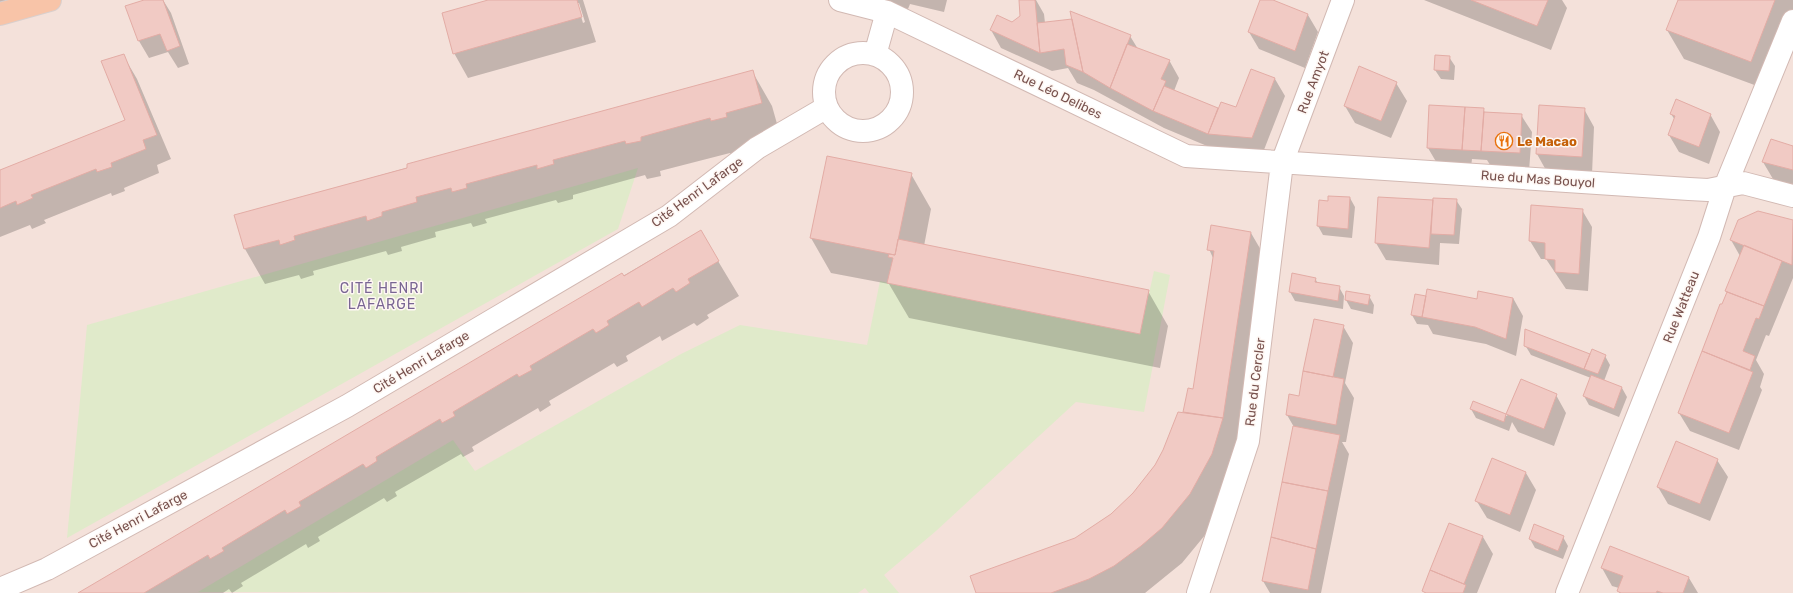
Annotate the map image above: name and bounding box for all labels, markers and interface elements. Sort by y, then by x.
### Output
street label: Rue Amyot [1294,49,1332,115]
street label: Rue Léo Delibes [1012,66,1105,122]
restaurant icon: Le Macao [1494,131,1514,151]
place label: Le Macao [1517,134,1577,149]
street label: Cité Henri Lafarge [648,154,746,231]
street label: Rue du Mas Bouyol [1480,168,1596,190]
street label: Rue Watteau [1660,269,1702,345]
district label: CITÉ HENRI LAFARGE [340,279,424,313]
street label: Cité Henri Lafarge [370,327,472,397]
street label: Rue du Cercler [1242,337,1268,427]
street label: Cité Henri Lafarge [86,487,190,552]

